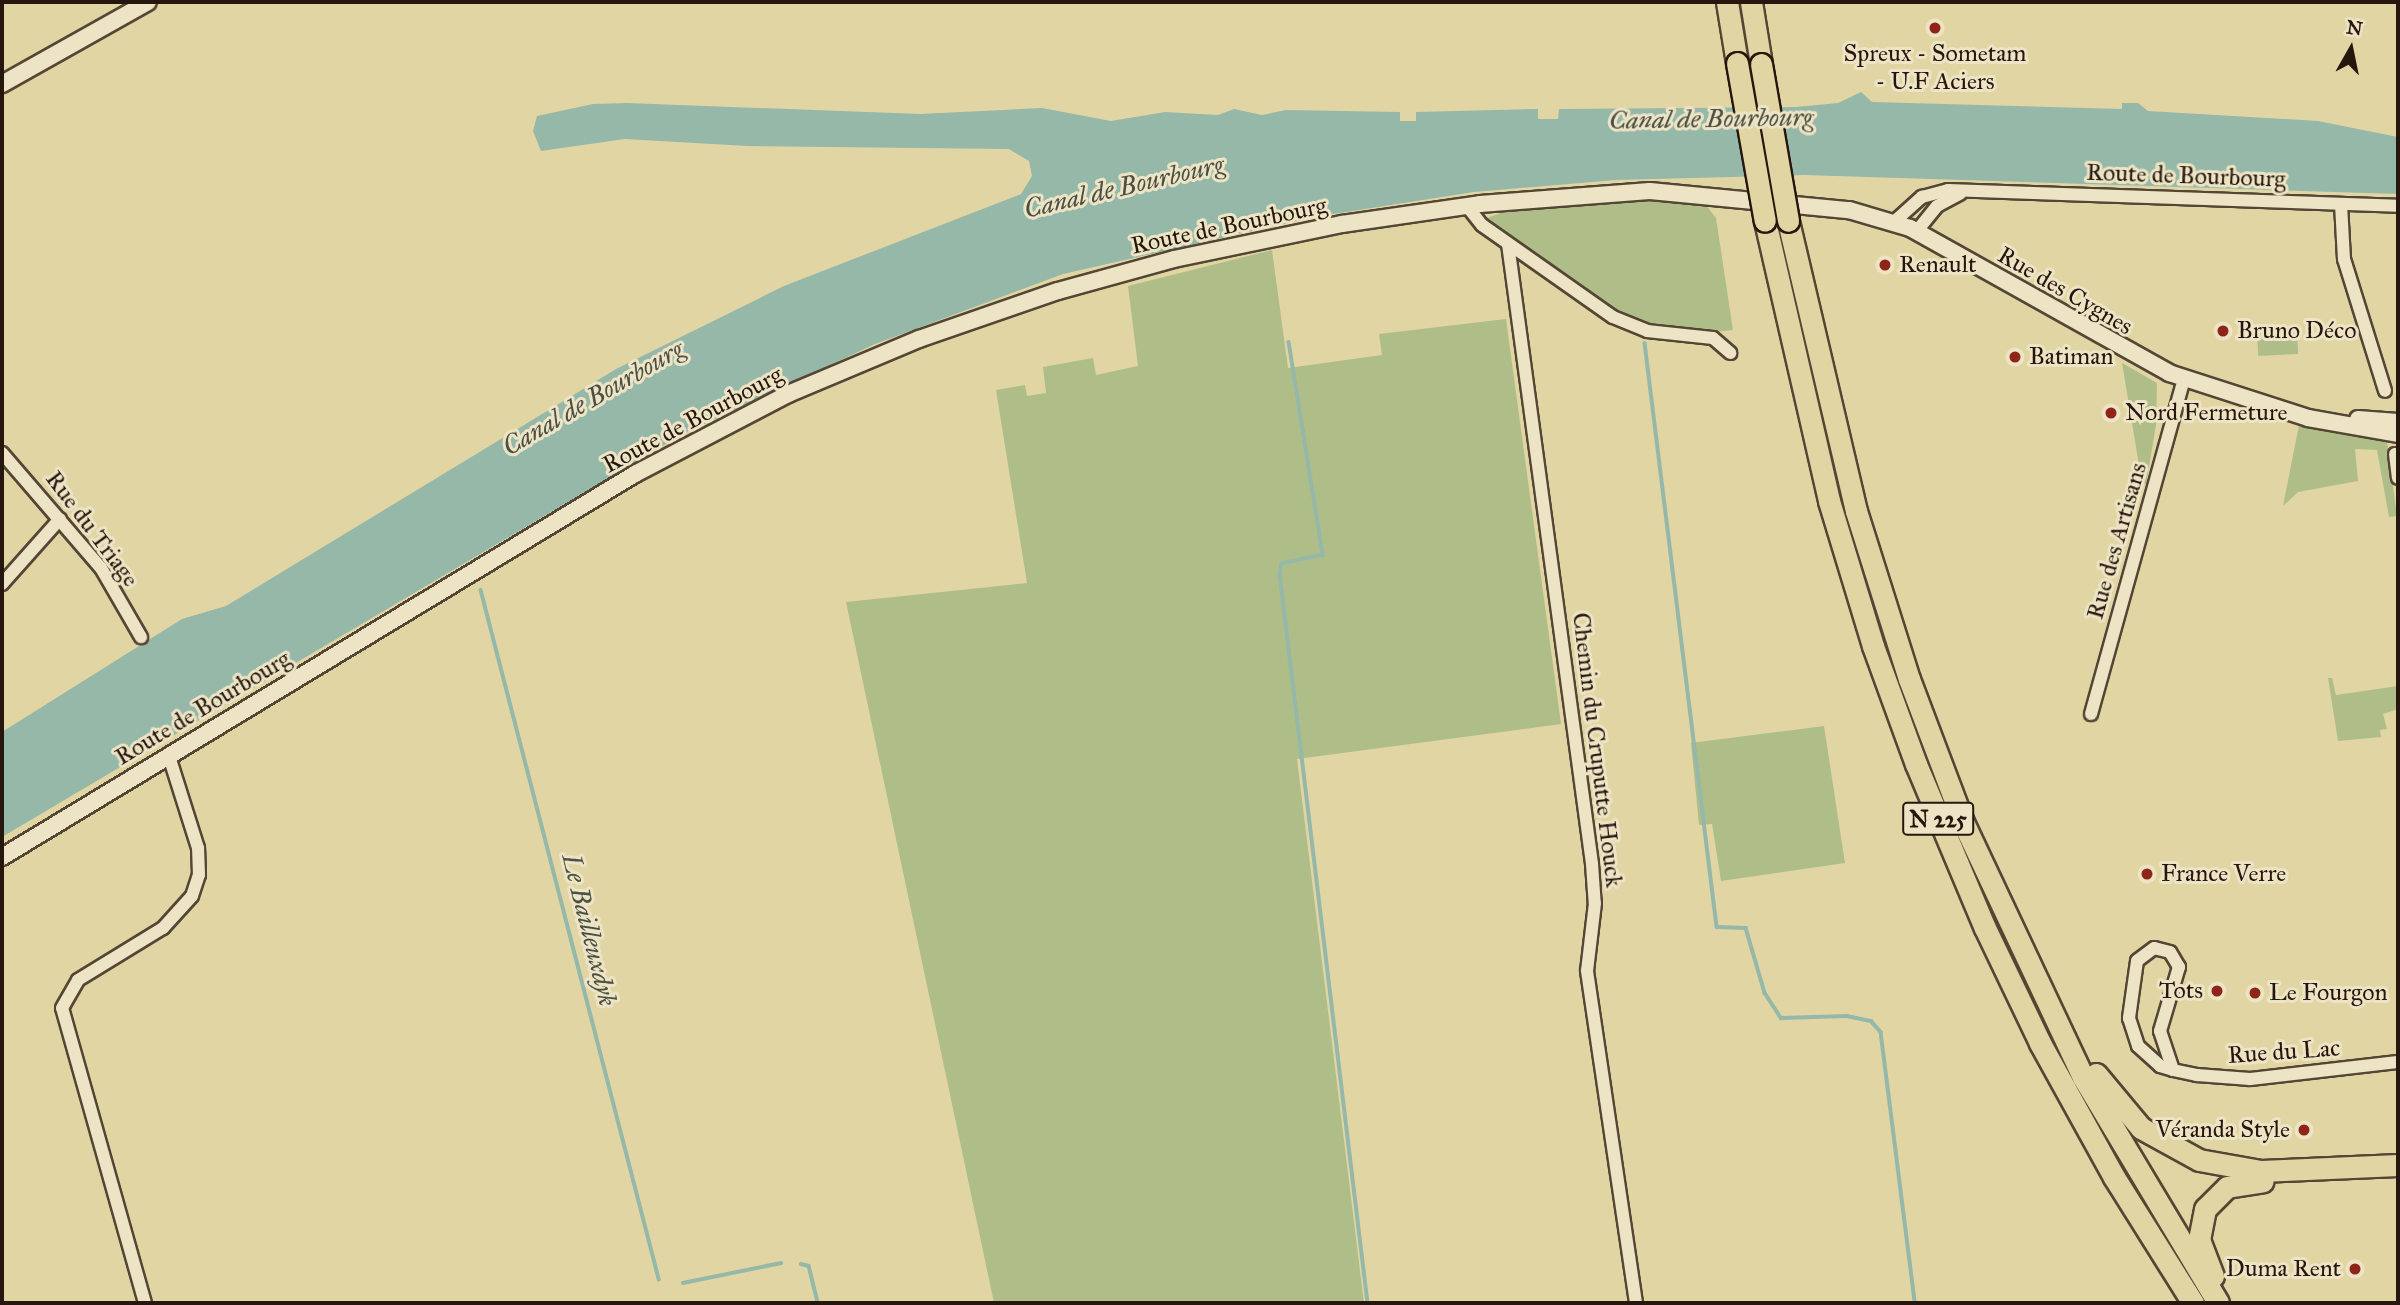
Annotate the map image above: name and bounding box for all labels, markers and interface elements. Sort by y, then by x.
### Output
north arrow [2316,14,2386,84]
text: N [2345,15,2364,40]
marker: Spreux - Sometam - U.F Aciers [1927,20,1943,36]
place label: Spreux - Sometam - U.F Aciers [1843,40,2027,96]
water label: Canal de Bourbourg [1609,102,1813,136]
water label: Canal de Bourbourg [1021,149,1227,225]
street label: Route de Bourbourg [2086,158,2286,194]
street label: Route de Bourbourg [1128,191,1330,261]
street label: Rue des Cygnes [1992,241,2138,341]
place label: Renault [1899,251,1977,279]
marker: Renault [1877,257,1893,273]
place label: Bruno Déco [2237,317,2356,345]
marker: Bruno Déco [2215,323,2231,339]
water label: Canal de Bourbourg [497,333,689,463]
place label: Batiman [2029,343,2113,371]
marker: Batiman [2007,349,2023,365]
street label: Route de Bourbourg [598,360,788,480]
place label: Nord Fermeture [2125,399,2288,427]
marker: Nord Fermeture [2103,405,2119,421]
street label: Rue des Artisans [2081,459,2153,623]
street label: Rue du Triage [39,465,145,593]
street label: Chemin du Cruputte Houck [1566,611,1628,889]
street label: Route de Bourbourg [110,644,296,772]
road number: N 225 [1901,800,1975,838]
water label: Le Bailleuxdyk [555,851,623,1009]
place label: France Verre [2161,860,2286,888]
marker: France Verre [2139,866,2155,882]
place label: Tots [2159,977,2203,1005]
place label: Le Fourgon [2269,979,2388,1007]
marker: Tots [2209,983,2225,999]
marker: Le Fourgon [2247,985,2263,1001]
street label: Rue du Lac [2227,1034,2341,1070]
place label: Véranda Style [2156,1116,2290,1144]
marker: Véranda Style [2296,1122,2312,1138]
place label: Duma Rent [2226,1255,2341,1283]
marker: Duma Rent [2347,1261,2363,1277]

